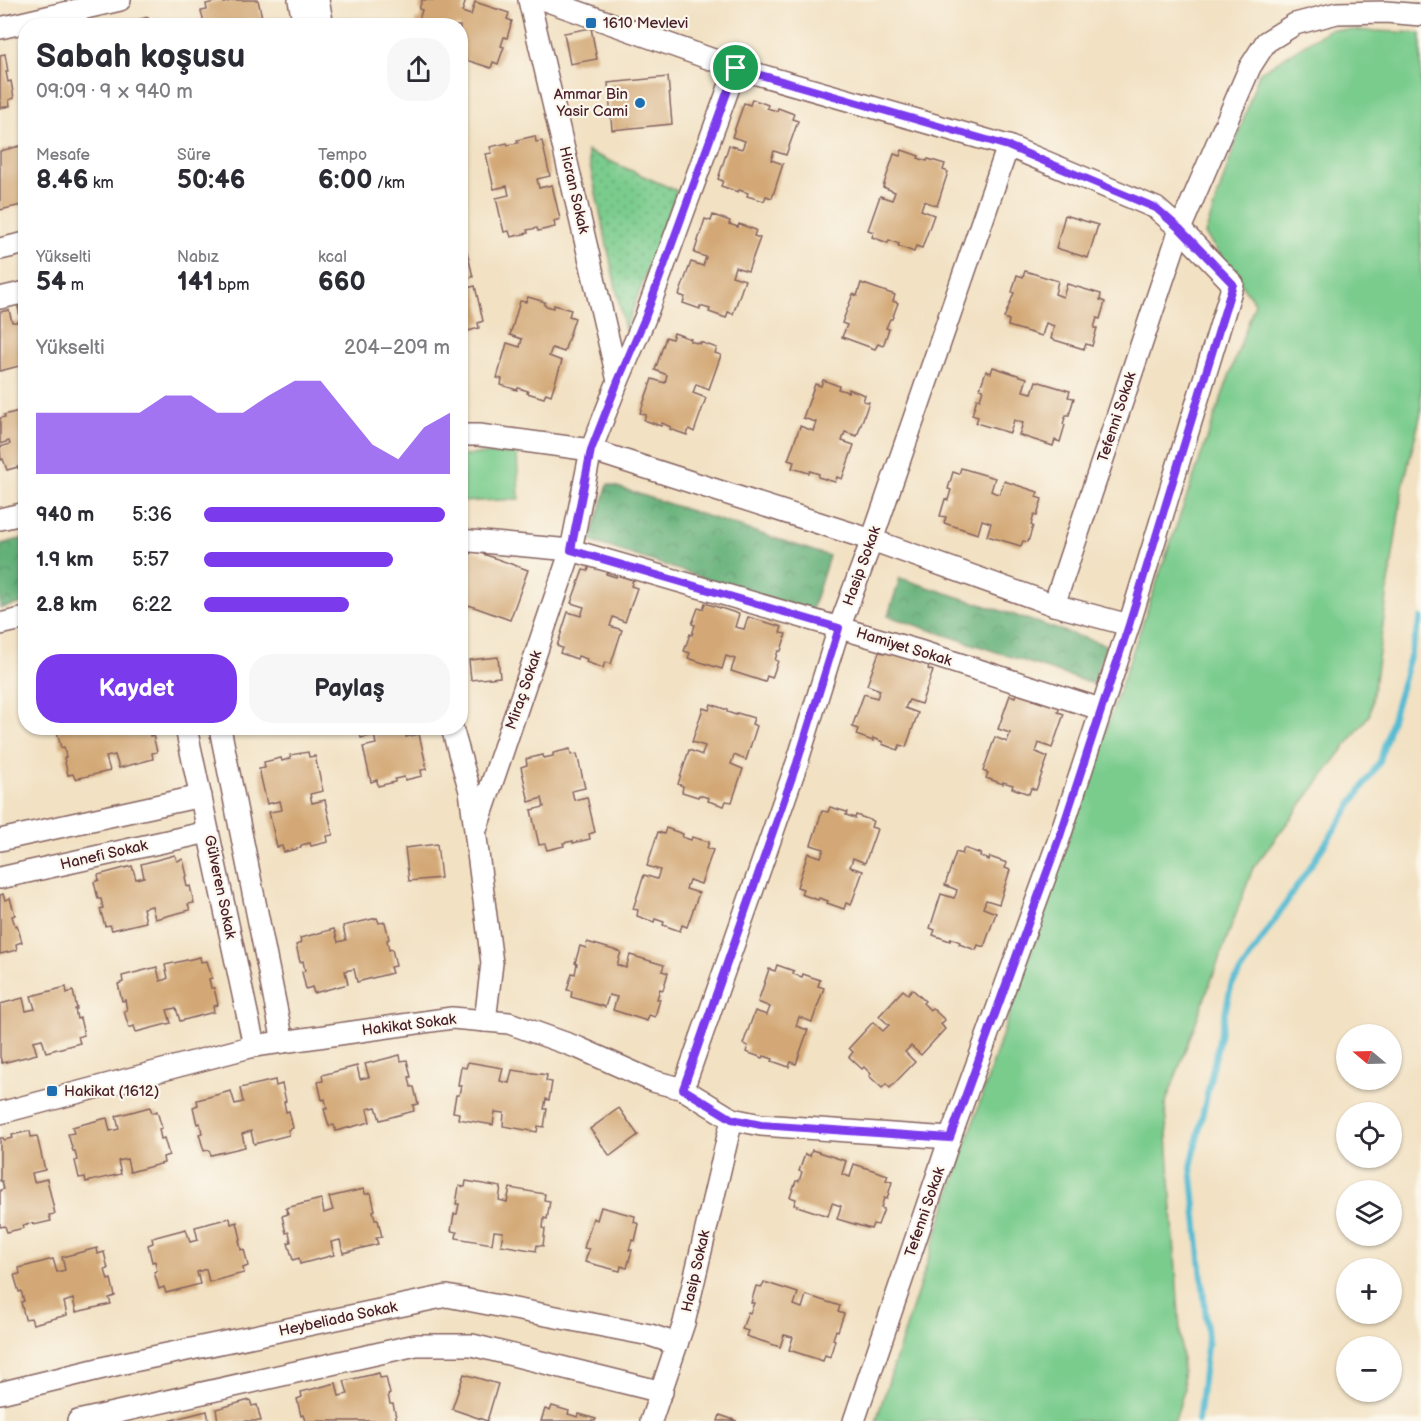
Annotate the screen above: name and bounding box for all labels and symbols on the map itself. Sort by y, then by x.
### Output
place label: 1610 Mevlevi [603,14,688,33]
marker: 1610 Mevlevi [584,16,598,30]
pin [710,42,761,93]
place label: Ammar Bin Yasir Cami [554,85,628,121]
marker: Ammar Bin Yasir Cami [633,96,647,110]
street label: Hicran Sokak [555,145,593,236]
street label: Tefenni Sokak [1093,369,1141,465]
street label: Hasip Sokak [839,523,885,608]
street label: Hamiyet Sokak [854,623,955,671]
street label: Miraç Sokak [502,647,547,732]
street label: Gülveren Sokak [200,833,240,941]
street label: Hanefi Sokak [58,836,150,874]
street label: Hakikat Sokak [361,1010,458,1040]
north arrow [1336,1024,1402,1090]
place label: Hakikat (1612) [64,1082,159,1101]
marker: Hakikat (1612) [45,1084,59,1098]
street label: Tefenni Sokak [901,1164,950,1260]
street label: Hasip Sokak [677,1228,715,1314]
street label: Heybeliada Sokak [277,1297,400,1341]

